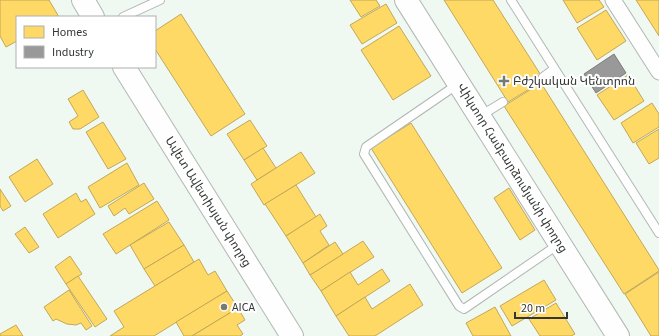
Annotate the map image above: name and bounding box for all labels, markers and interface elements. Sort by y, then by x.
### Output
legend [16,16,156,68]
text: Homes [52,24,87,41]
text: Industry [52,44,94,61]
place label: Բժշկական Կենտրոն [513,73,635,90]
marker: Բժշկական Կենտրոն [498,75,510,87]
street label: Վիկտոր Համբարձումյանի փողոց [452,80,572,256]
street label: Ավետ Ավետիսյան փողոց [161,133,255,271]
scale bar [515,294,567,320]
place label: AICA [232,299,256,316]
text: 20 m [521,300,545,317]
marker: AICA [219,302,229,312]

